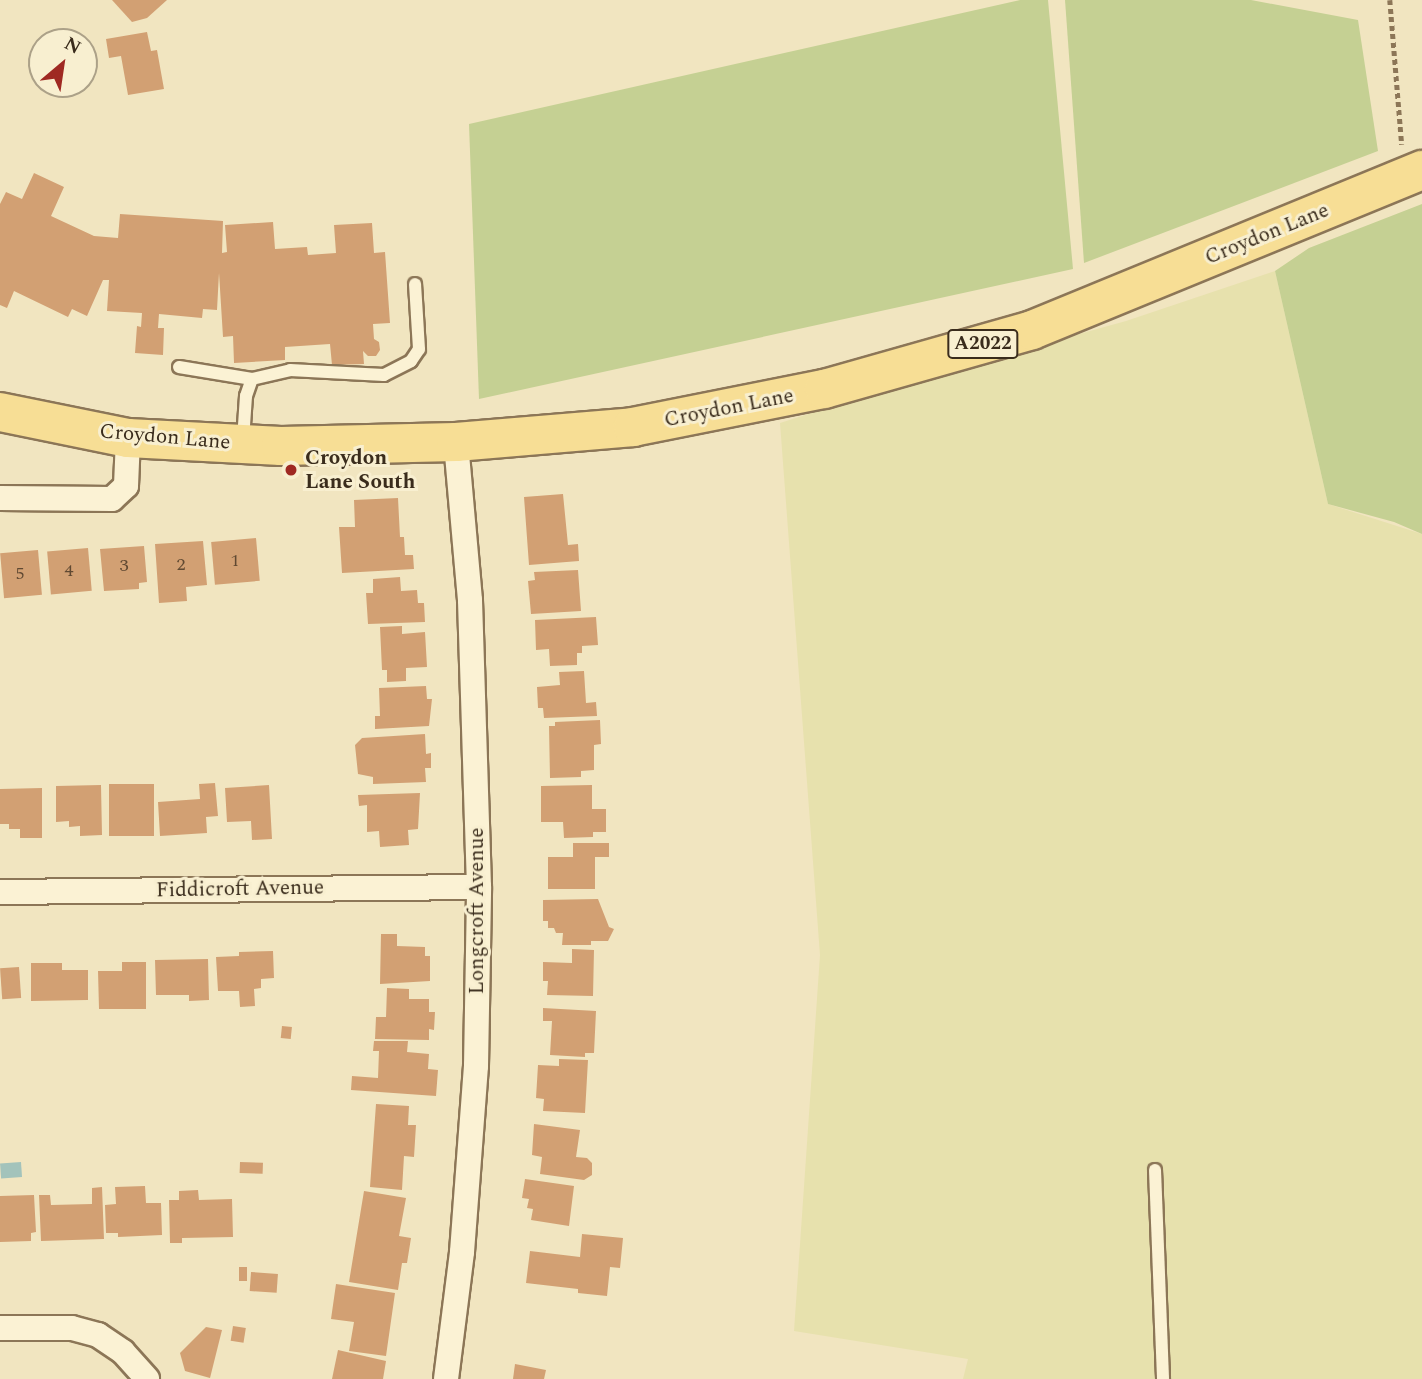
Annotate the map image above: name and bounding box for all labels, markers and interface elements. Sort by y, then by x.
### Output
north arrow [28,28,98,98]
text: N [59,29,86,62]
street label: Croydon Lane [1201,198,1333,270]
road number: A2022 [946,328,1020,360]
street label: Croydon Lane [662,383,796,433]
street label: Croydon Lane [98,419,232,455]
place label: Croydon Lane South [305,445,415,495]
marker: Croydon Lane South [283,462,299,478]
house number: 1 [231,550,239,572]
house number: 2 [177,554,185,576]
house number: 3 [120,555,128,577]
house number: 4 [65,560,73,582]
house number: 5 [16,563,24,585]
street label: Longcroft Avenue [464,828,490,994]
street label: Fiddicroft Avenue [156,875,324,903]

